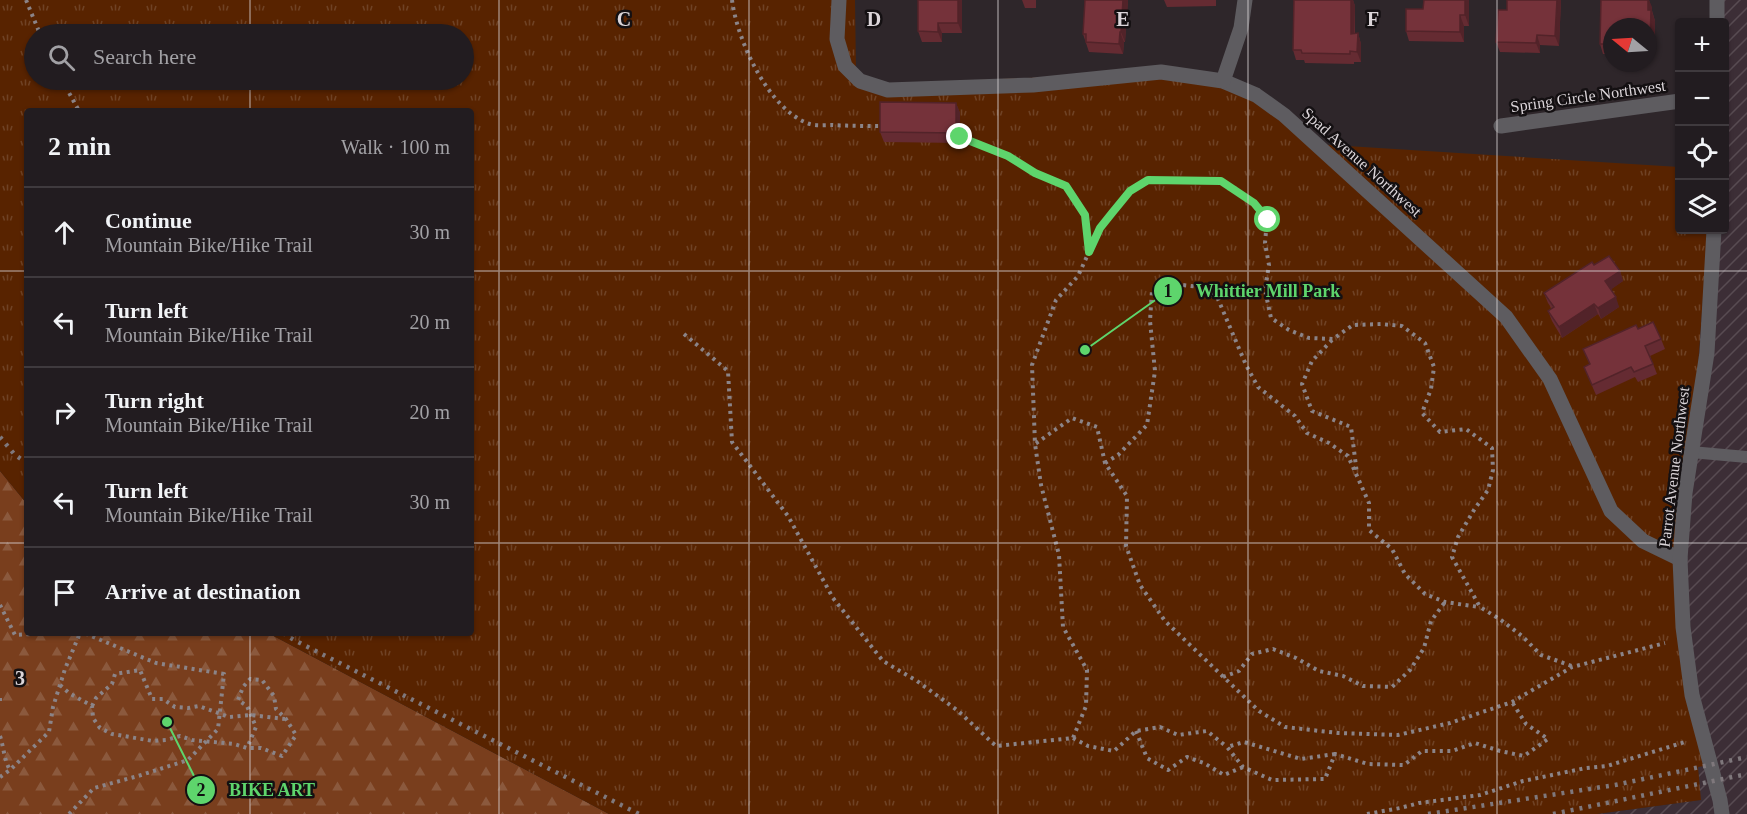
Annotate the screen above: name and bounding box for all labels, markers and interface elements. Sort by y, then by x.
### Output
text: C [617,8,631,30]
text: D [867,8,881,30]
text: E [1116,8,1130,30]
text: F [1367,8,1379,30]
north arrow [1603,18,1657,72]
map controls [1675,18,1729,234]
button: + [1675,18,1729,72]
search box [24,24,474,90]
icon: search [45,41,78,74]
text: Search here [93,44,196,69]
button: − [1675,72,1729,126]
street label: Spring Circle Northwest [1509,77,1667,116]
street label: Spad Avenue Northwest [1298,104,1425,221]
route end [946,123,972,149]
button: locate [1675,126,1729,180]
text: 2 min [48,132,111,161]
text: Walk · 100 m [341,136,450,158]
button: layers [1675,180,1729,234]
route start [1254,206,1280,232]
text: Continue [105,208,192,233]
icon: ahead [48,216,81,249]
text: 30 m [409,221,450,243]
text: Mountain Bike/Hike Trail [105,234,313,256]
callout: Whittier Mill Park [1153,273,1352,309]
text: 1 [1164,281,1173,301]
text: Whittier Mill Park [1196,281,1340,301]
text: Turn left [105,298,188,323]
icon: left [48,306,81,339]
text: 20 m [409,311,450,333]
text: Mountain Bike/Hike Trail [105,324,313,346]
street label: Parrot Avenue Northwest [1656,385,1692,548]
text: Turn right [105,388,204,413]
icon: right [48,396,81,429]
text: 20 m [409,401,450,423]
text: Mountain Bike/Hike Trail [105,414,313,436]
text: Turn left [105,478,188,503]
icon: left [48,486,81,519]
text: 30 m [409,491,450,513]
text: Mountain Bike/Hike Trail [105,504,313,526]
icon: arrive [48,576,81,609]
text: Arrive at destination [105,579,301,604]
text: 3 [15,667,25,689]
callout: BIKE ART [186,772,327,808]
text: 2 [197,780,206,800]
text: BIKE ART [229,780,315,800]

